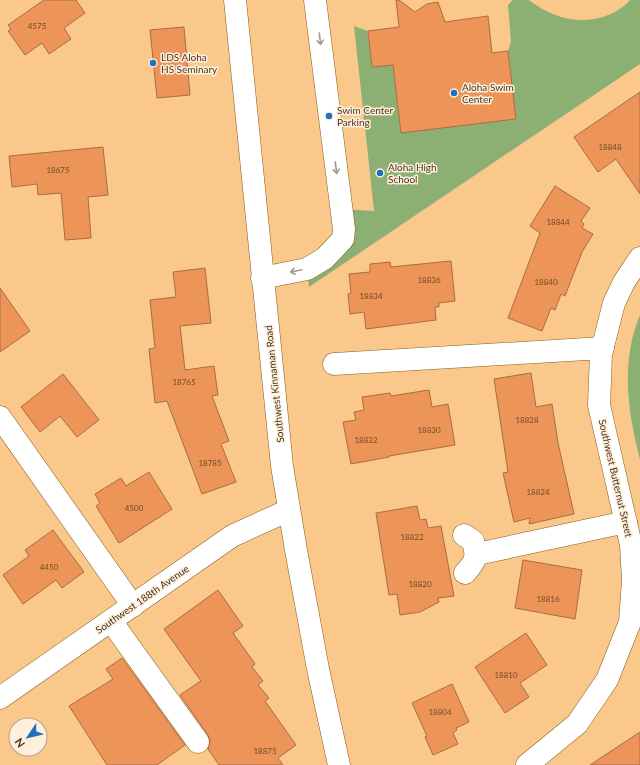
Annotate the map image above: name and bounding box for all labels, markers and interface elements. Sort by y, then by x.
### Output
house number: 4575 [28,21,47,31]
one-way arrow [316,32,324,45]
place label: LDS Aloha HS Seminary [161,51,218,75]
marker: LDS Aloha HS Seminary [148,58,158,68]
place label: Aloha Swim Center [462,81,514,105]
marker: Aloha Swim Center [449,88,459,98]
place label: Swim Center Parking [337,104,394,128]
marker: Swim Center Parking [324,111,334,121]
house number: 18848 [598,142,622,152]
one-way arrow [332,161,340,174]
place label: Aloha High School [388,161,437,185]
house number: 18675 [46,165,70,175]
marker: Aloha High School [375,168,385,178]
house number: 18844 [546,217,570,227]
one-way arrow [290,267,303,275]
house number: 18836 [417,275,441,285]
house number: 18840 [534,277,558,287]
house number: 18834 [359,291,383,301]
street label: Southwest Kinnaman Road [262,325,286,443]
house number: 18765 [172,377,196,387]
house number: 18828 [515,415,539,425]
street label: Southwest Butternut Street [597,418,636,539]
house number: 18830 [417,425,441,435]
house number: 18832 [354,435,378,445]
house number: 18785 [198,458,222,468]
house number: 18824 [526,487,550,497]
house number: 4500 [125,503,144,513]
house number: 18822 [400,532,424,542]
house number: 4450 [40,562,59,572]
street label: Southwest 188th Avenue [93,562,191,636]
house number: 18820 [408,579,432,589]
house number: 18816 [536,594,560,604]
house number: 18810 [494,670,518,680]
house number: 18804 [428,707,452,717]
north arrow [8,717,48,757]
text: N [12,736,27,750]
house number: 18875 [253,746,277,756]

